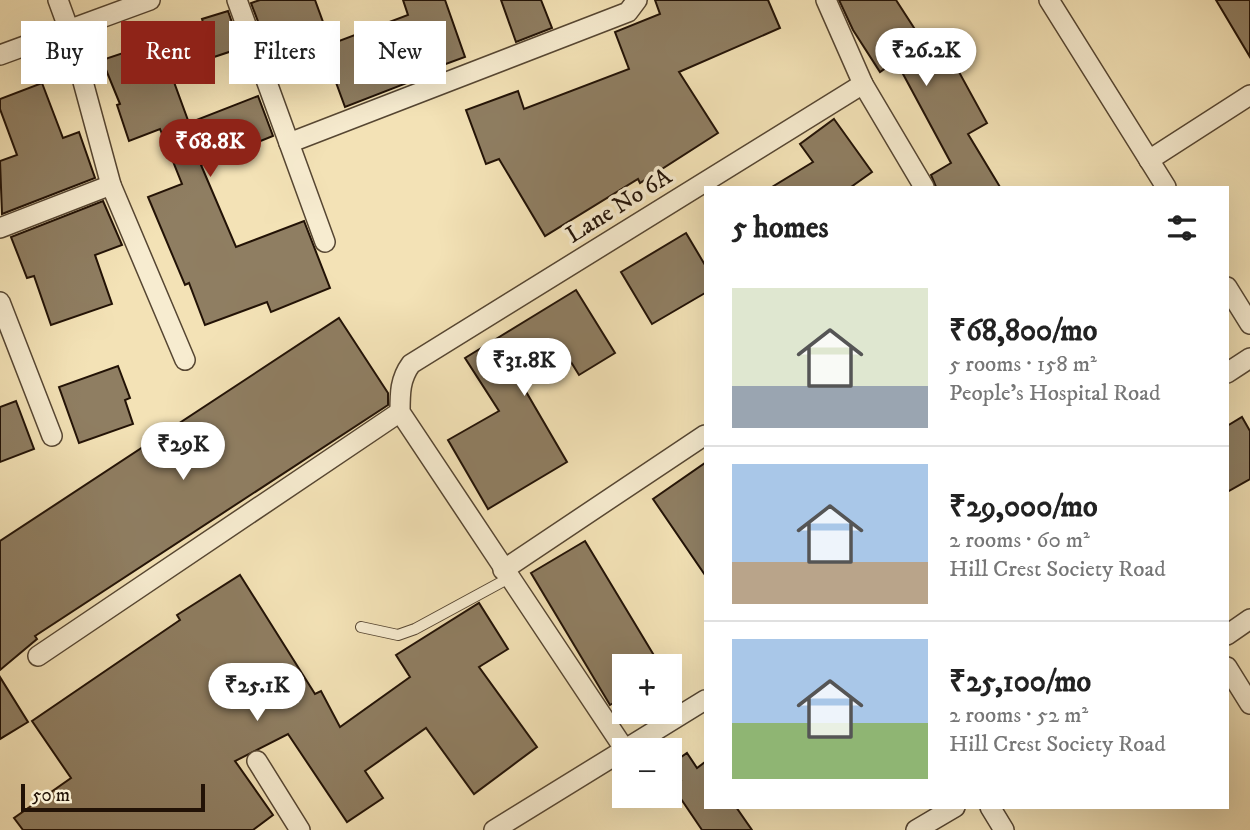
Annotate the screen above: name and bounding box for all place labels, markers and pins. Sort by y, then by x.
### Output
pin: ₹26.2K [869,28,983,88]
pin: ₹68.8K [153,120,267,179]
pin: ₹31.8K [467,338,581,398]
pin: ₹29K [142,422,224,482]
pin: ₹25.1K [200,664,314,723]

